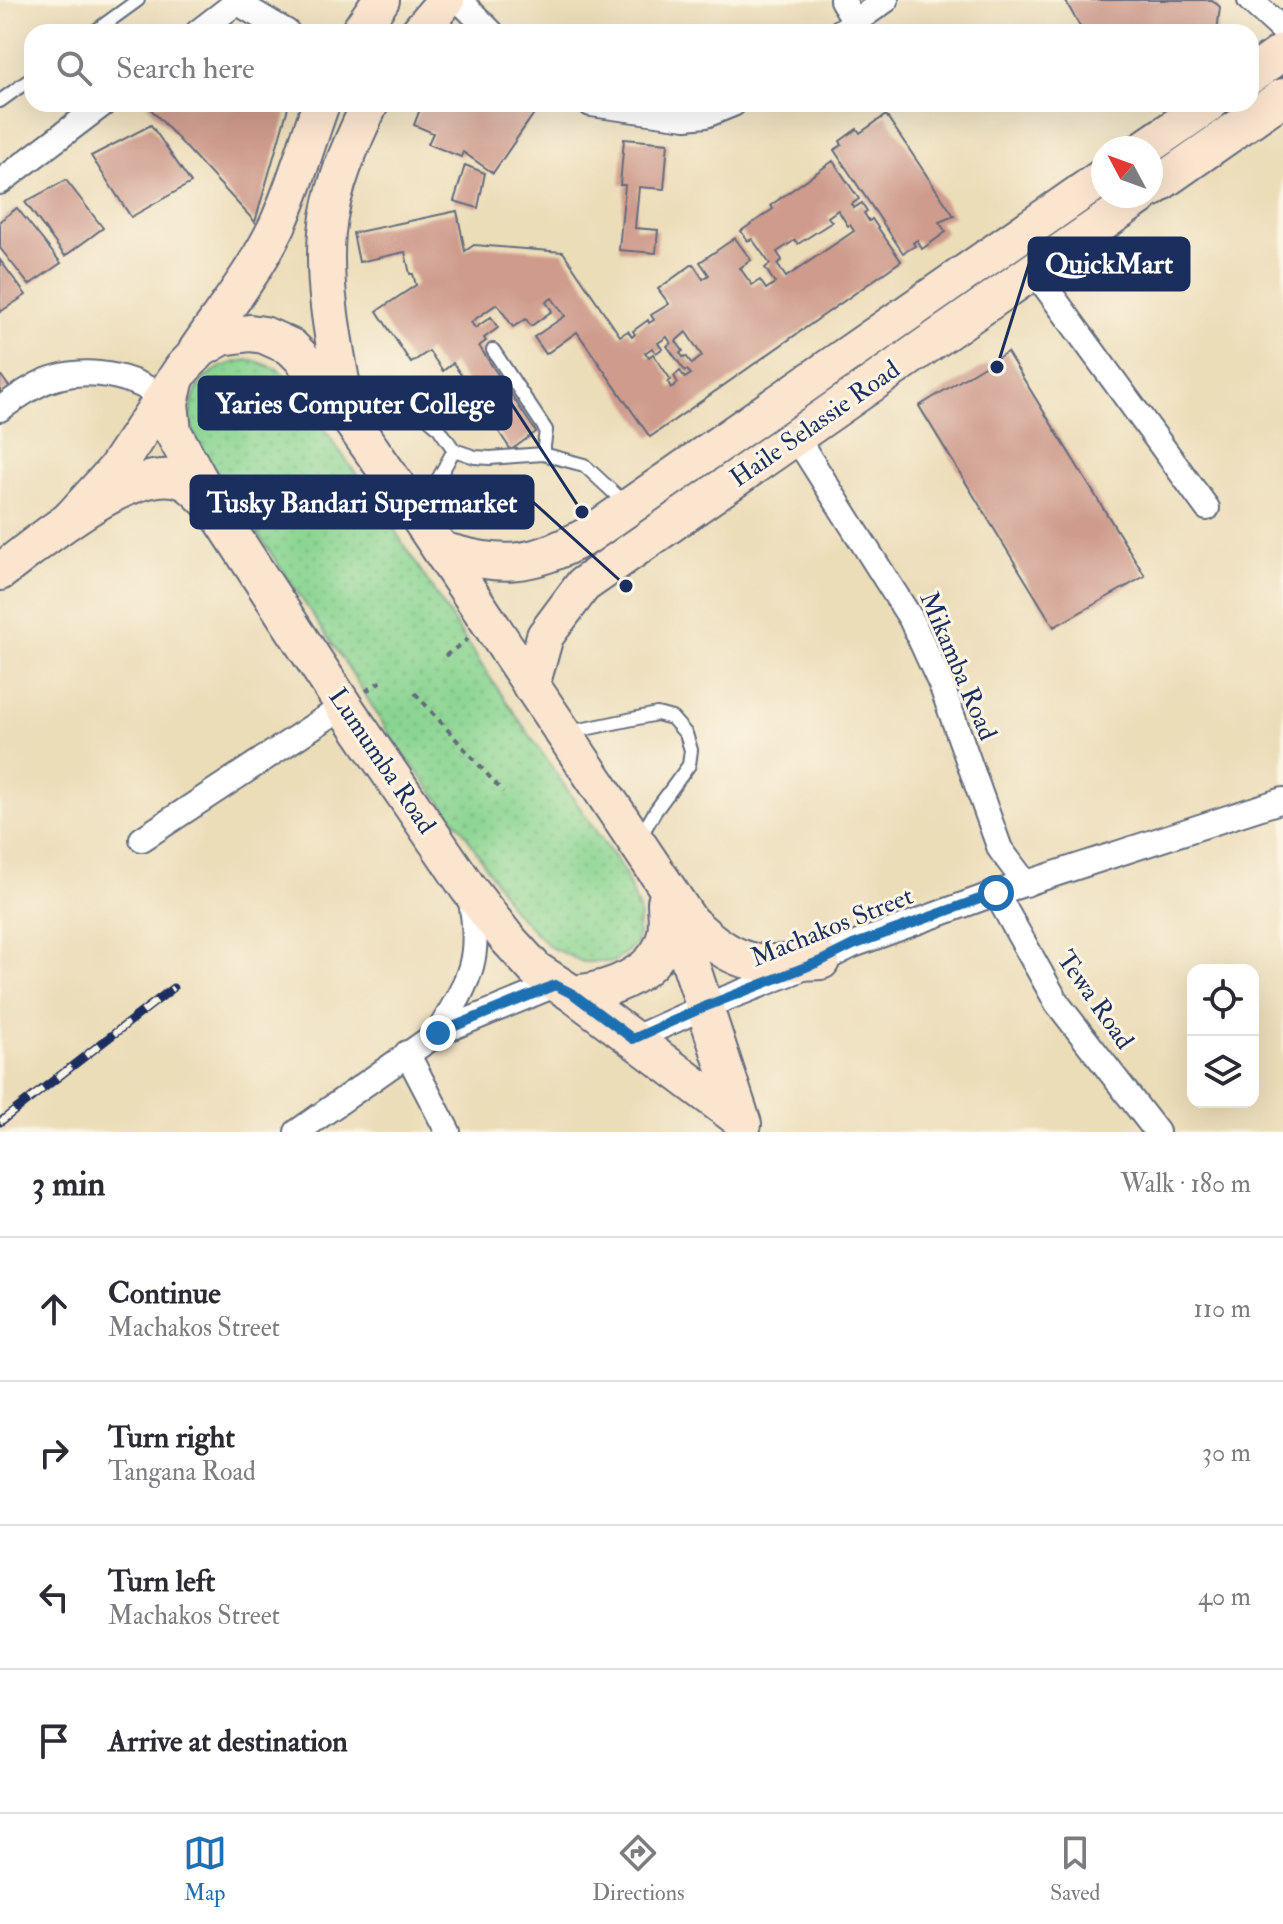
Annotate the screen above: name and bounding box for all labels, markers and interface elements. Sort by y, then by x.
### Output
search box [24,24,1259,112]
icon: search [52,46,96,90]
text: Search here [116,50,255,87]
north arrow [1091,136,1163,208]
callout: QuickMart [1029,238,1189,290]
text: QuickMart [1045,247,1173,282]
street label: Haile Selassie Road [724,353,906,494]
callout: Yaries Computer College [199,377,511,429]
text: Yaries Computer College [214,387,495,422]
callout: Tusky Bandari Supermarket [191,476,533,528]
text: Tusky Bandari Supermarket [206,486,517,521]
street label: Mikamba Road [912,587,1004,745]
street label: Lumumba Road [321,682,443,840]
route start [978,875,1014,911]
street label: Machakos Street [746,880,918,974]
street label: Tewa Road [1049,944,1141,1056]
map controls [1187,964,1259,1108]
button: locate [1187,964,1259,1036]
route end [420,1015,456,1051]
button: layers [1187,1036,1259,1108]
text: 3 min [32,1163,105,1206]
text: Walk · 180 m [1121,1168,1251,1200]
text: Continue [108,1275,221,1312]
icon: ahead [32,1287,76,1331]
text: 110 m [1194,1293,1251,1325]
text: Machakos Street [108,1312,280,1344]
text: Turn right [108,1419,235,1456]
icon: right [32,1431,76,1475]
text: 30 m [1202,1437,1251,1469]
text: Tangana Road [108,1456,256,1488]
text: Turn left [108,1563,215,1600]
icon: left [32,1575,76,1619]
text: 40 m [1198,1581,1251,1613]
text: Machakos Street [108,1600,280,1632]
icon: arrive [32,1719,76,1763]
text: Arrive at destination [108,1723,348,1760]
tab: Map [183,1831,227,1907]
tab: Directions [592,1831,685,1907]
tab: Saved [1050,1831,1100,1907]

